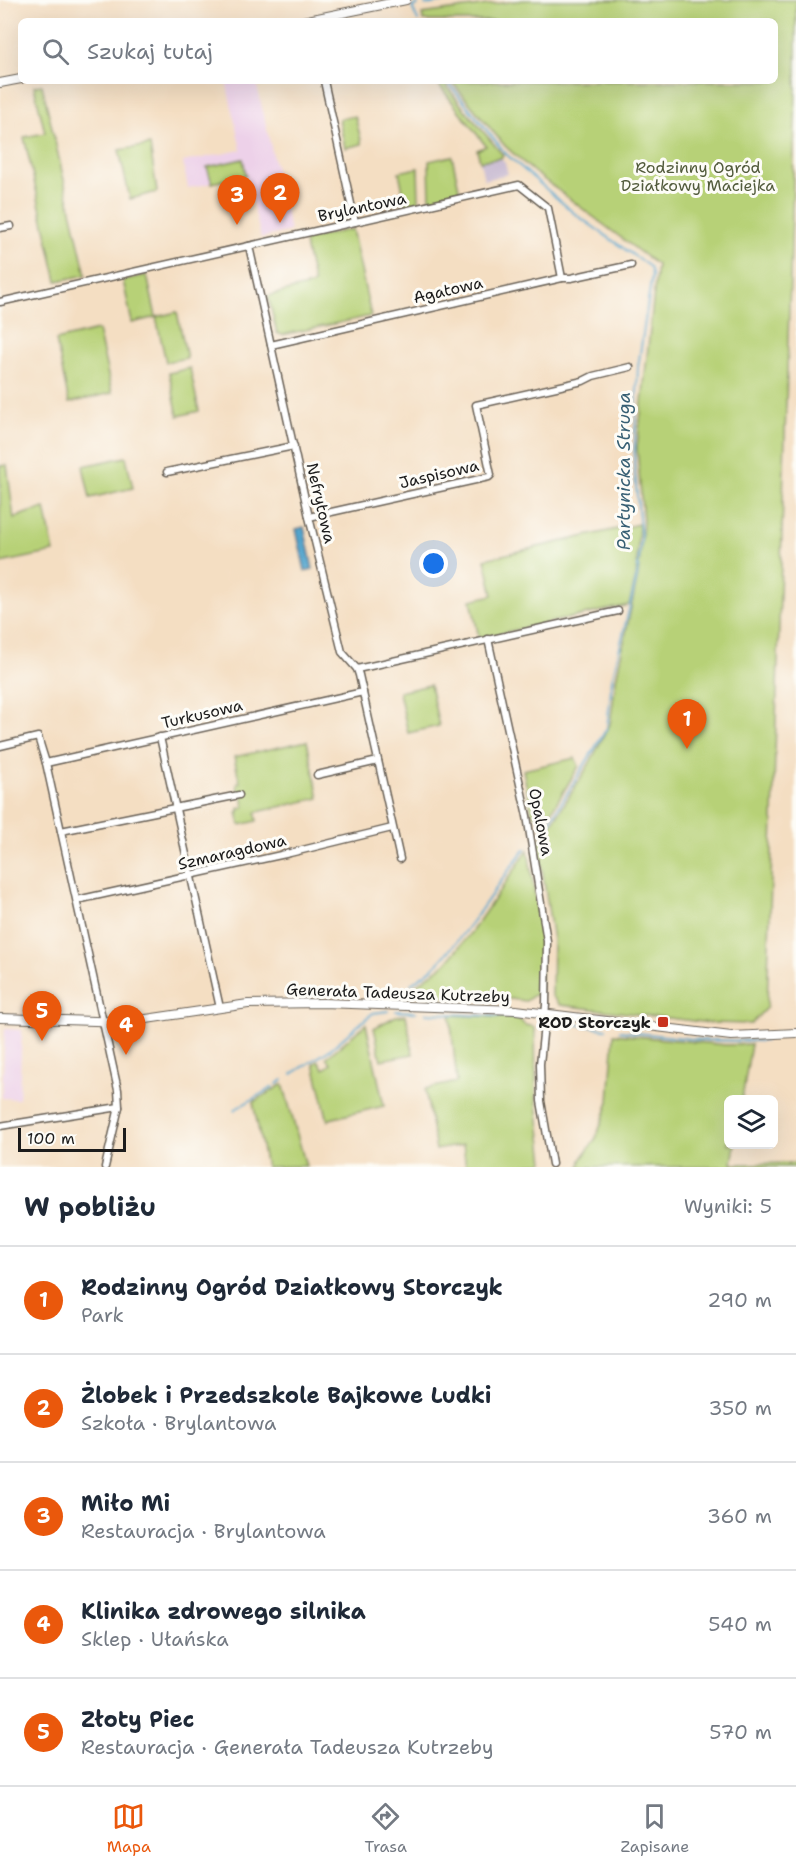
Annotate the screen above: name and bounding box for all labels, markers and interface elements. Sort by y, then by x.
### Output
search box [18,18,778,84]
icon: search [39,35,72,68]
text: Szukaj tutaj [87,37,213,66]
park label: Rodzinny Ogród Działkowy Maciejka [621,157,775,196]
pin: 2 [260,174,300,223]
pin: 3 [218,176,256,225]
street label: Brylantowa [316,187,408,227]
street label: Agatowa [411,272,485,308]
water label: Partynicka Struga [612,392,636,550]
street label: Jaspisowa [397,455,481,493]
street label: Nefrytowa [302,461,340,545]
your location [419,549,448,578]
street label: Turkusowa [159,694,245,734]
pin: 1 [668,700,706,749]
street label: Opalowa [524,787,558,858]
street label: Szmaragdowa [176,829,288,875]
street label: Generała Tadeusza Kutrzeby [286,979,510,1007]
pin: 5 [22,992,62,1041]
pin: 4 [106,1006,146,1055]
place label: ROD Storczyk [538,1012,651,1033]
marker: ROD Storczyk [656,1015,670,1029]
map controls [724,1095,778,1149]
button: layers [724,1095,778,1149]
scale bar [18,1125,126,1152]
text: 100 m [27,1128,75,1149]
text: W pobliżu [24,1189,156,1224]
text: Wyniki: 5 [684,1193,772,1219]
text: Rodzinny Ogród Działkowy Storczyk [81,1273,503,1302]
text: 1 [39,1287,48,1313]
text: 290 m [707,1287,772,1313]
text: Park [81,1302,124,1328]
text: Żlobek i Przedszkole Bajkowe Ludki [81,1381,492,1410]
text: 2 [37,1395,51,1421]
text: 350 m [708,1395,772,1421]
text: Szkoła · Brylantowa [81,1410,276,1436]
text: Miło Mi [81,1489,170,1518]
text: 3 [37,1503,51,1529]
text: 360 m [707,1503,772,1529]
text: Restauracja · Brylantowa [81,1518,326,1544]
text: Klinika zdrowego silnika [81,1597,366,1626]
text: 4 [37,1611,51,1637]
text: 540 m [708,1611,772,1637]
text: Sklep · Ułańska [81,1626,229,1652]
text: Złoty Piec [81,1705,194,1734]
text: 5 [37,1719,50,1745]
text: 570 m [709,1719,772,1745]
text: Restauracja · Generała Tadeusza Kutrzeby [81,1734,494,1760]
tab: Mapa [107,1800,151,1857]
tab: Trasa [364,1800,407,1857]
tab: Zapisane [620,1800,689,1857]

